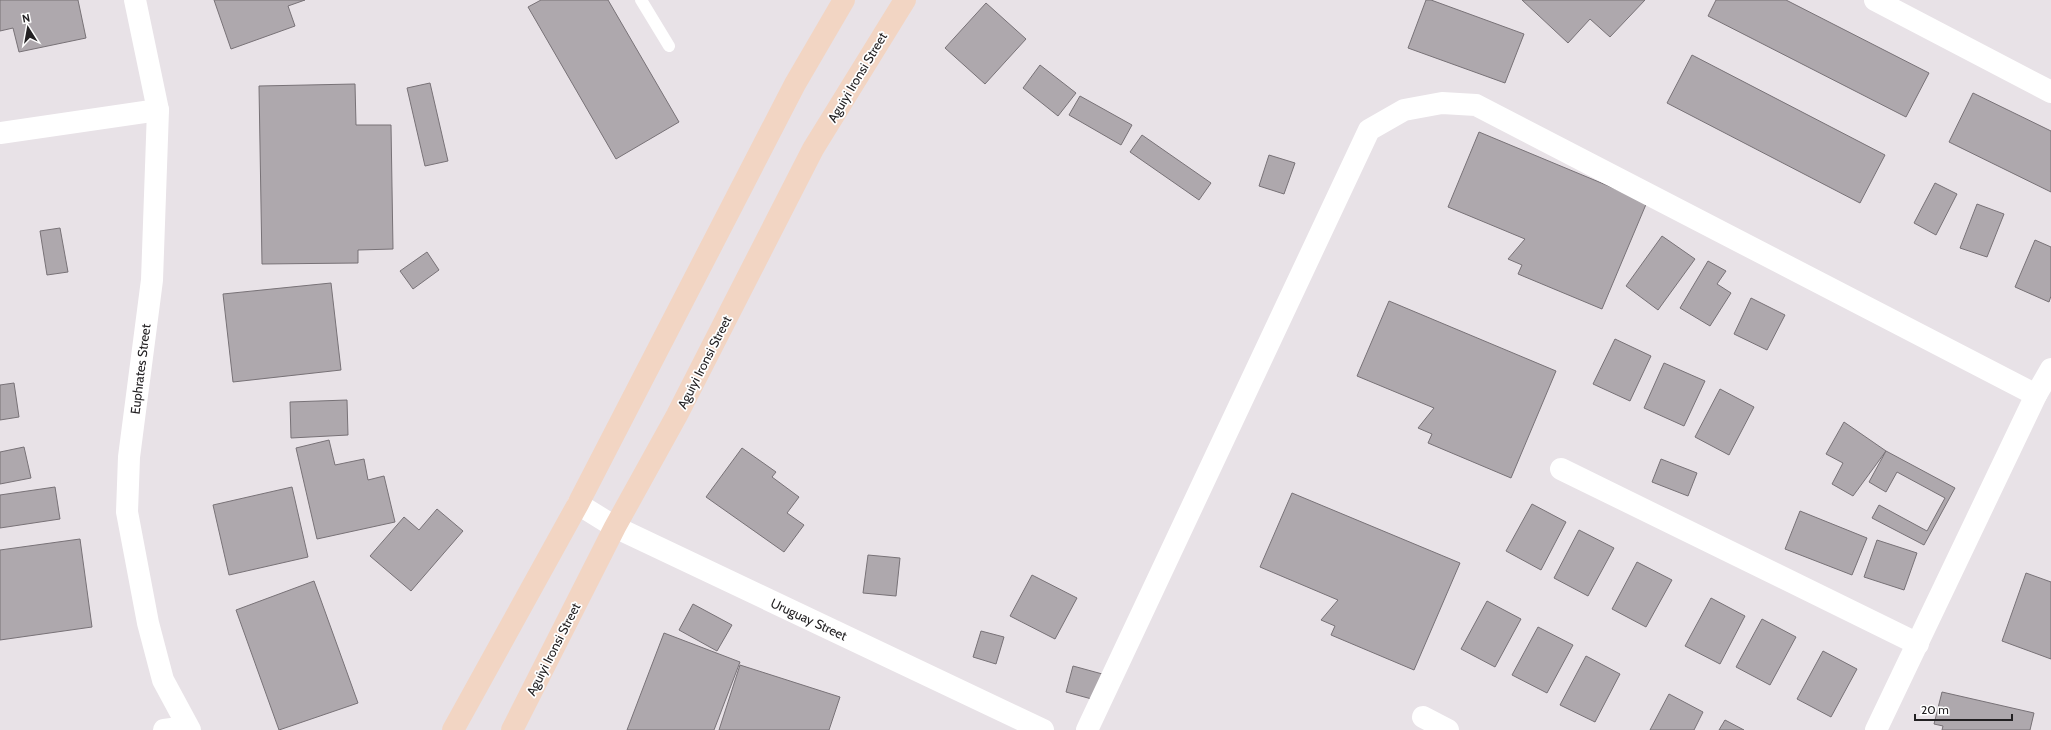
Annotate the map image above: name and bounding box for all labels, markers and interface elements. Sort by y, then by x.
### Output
north arrow [8,8,48,48]
text: N [21,11,31,26]
street label: Aguiyi Ironsi Street [824,29,890,125]
street label: Aguiyi Ironsi Street [674,312,735,411]
street label: Euphrates Street [127,322,154,415]
street label: Uruguay Street [768,594,850,644]
street label: Aguiyi Ironsi Street [523,599,584,698]
scale bar [1915,696,2012,722]
text: 20 m [1921,702,1949,717]

